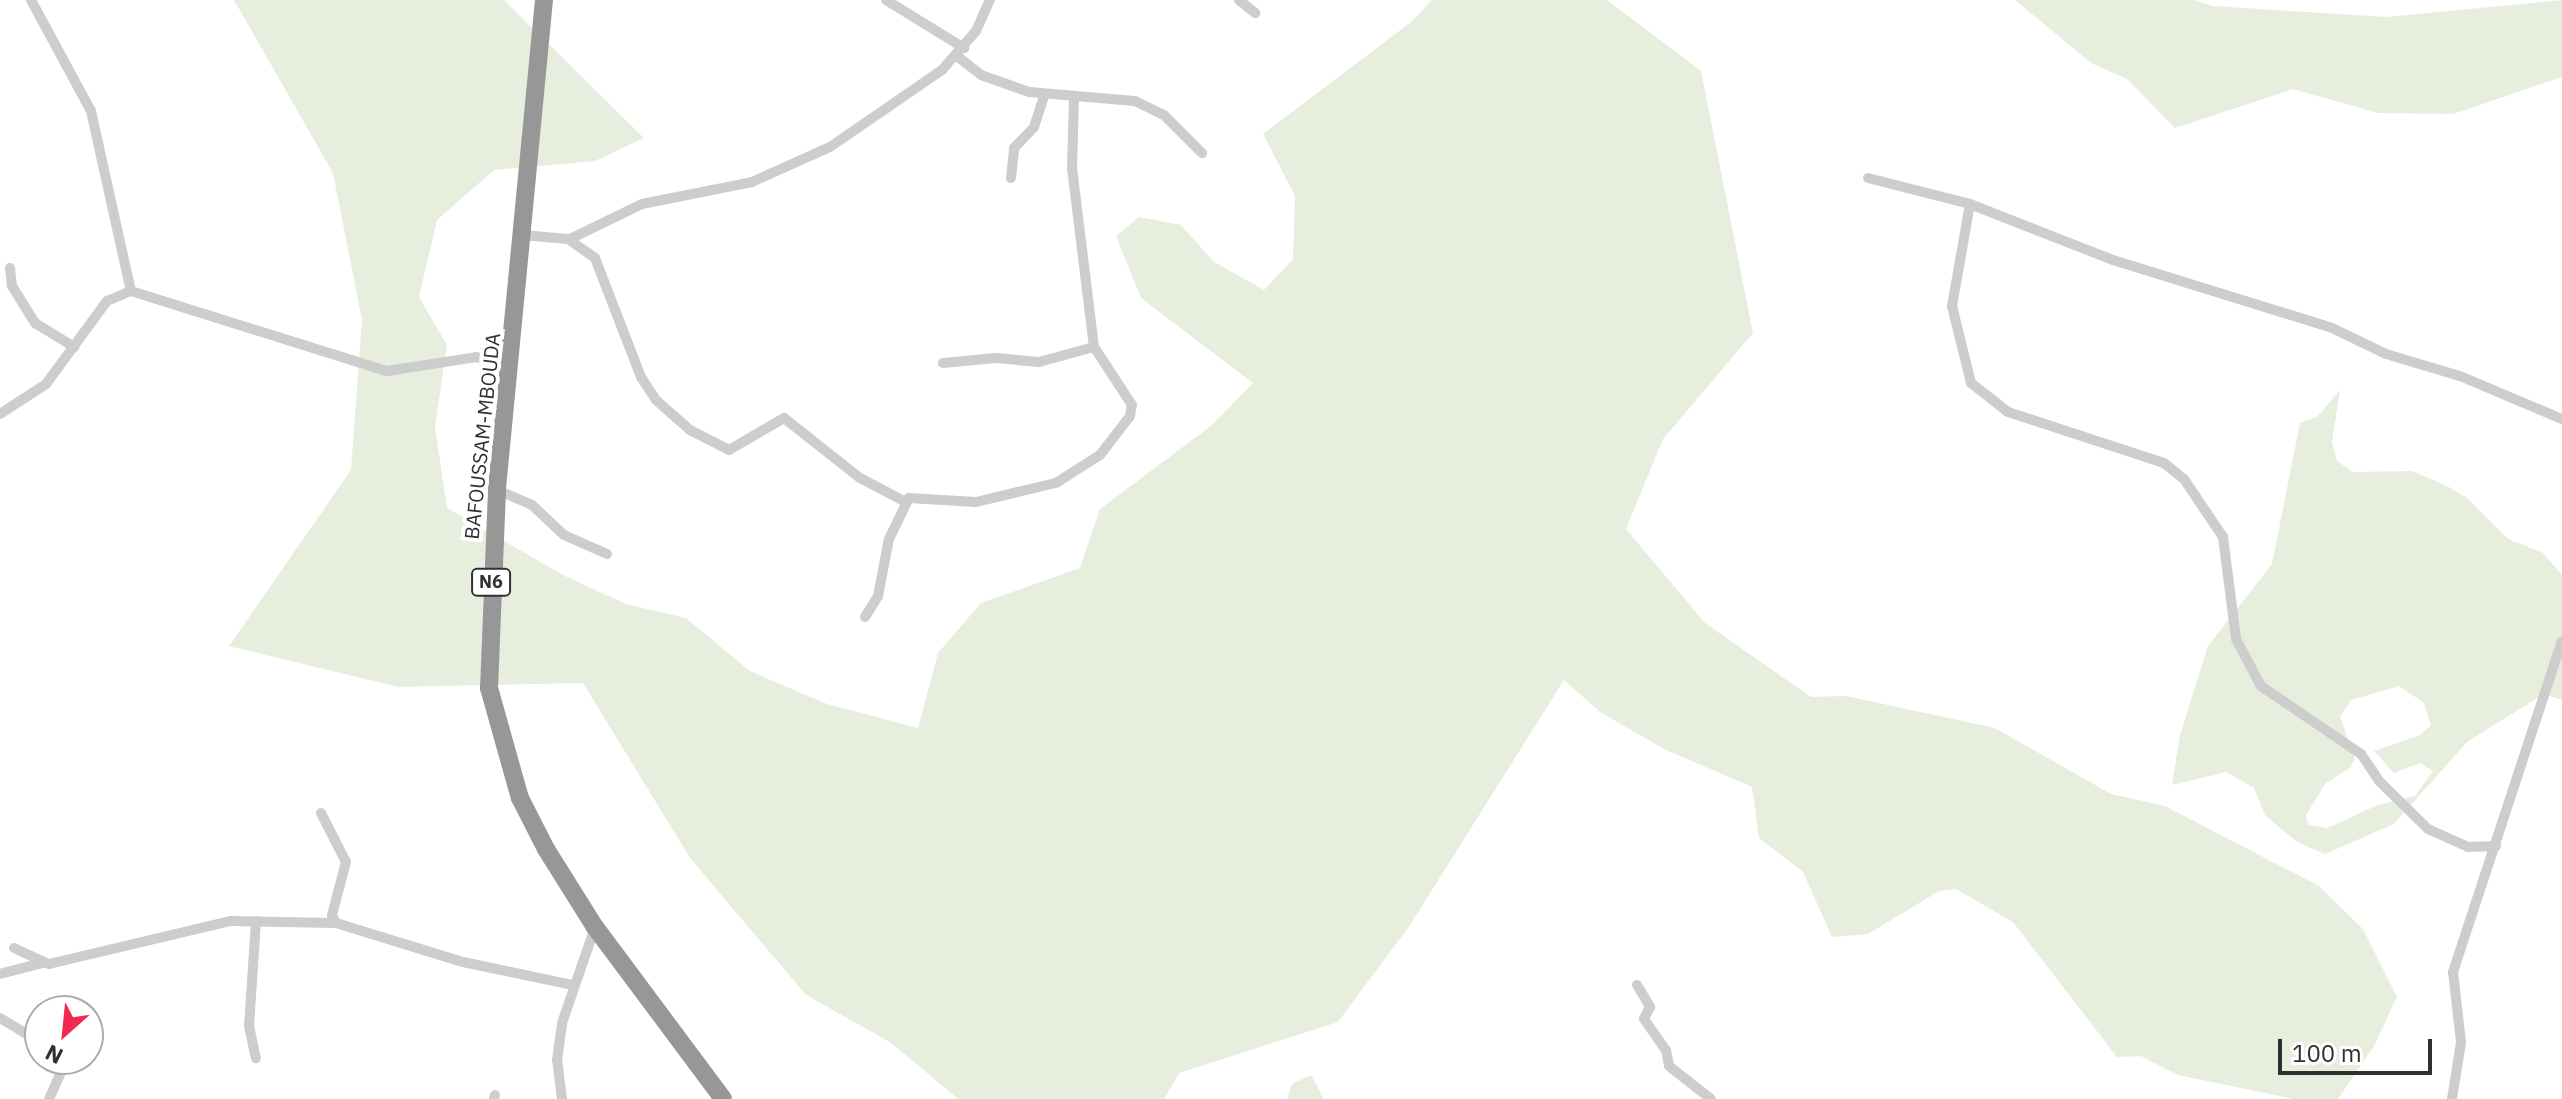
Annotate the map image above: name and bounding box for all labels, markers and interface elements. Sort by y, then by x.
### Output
street label: BAFOUSSAM-MBOUDA [459,332,505,540]
road number: N6 [471,568,511,596]
north arrow [24,995,104,1075]
scale bar [2282,1023,2436,1073]
text: 100 m [2292,1037,2362,1069]
text: N [40,1039,67,1072]

